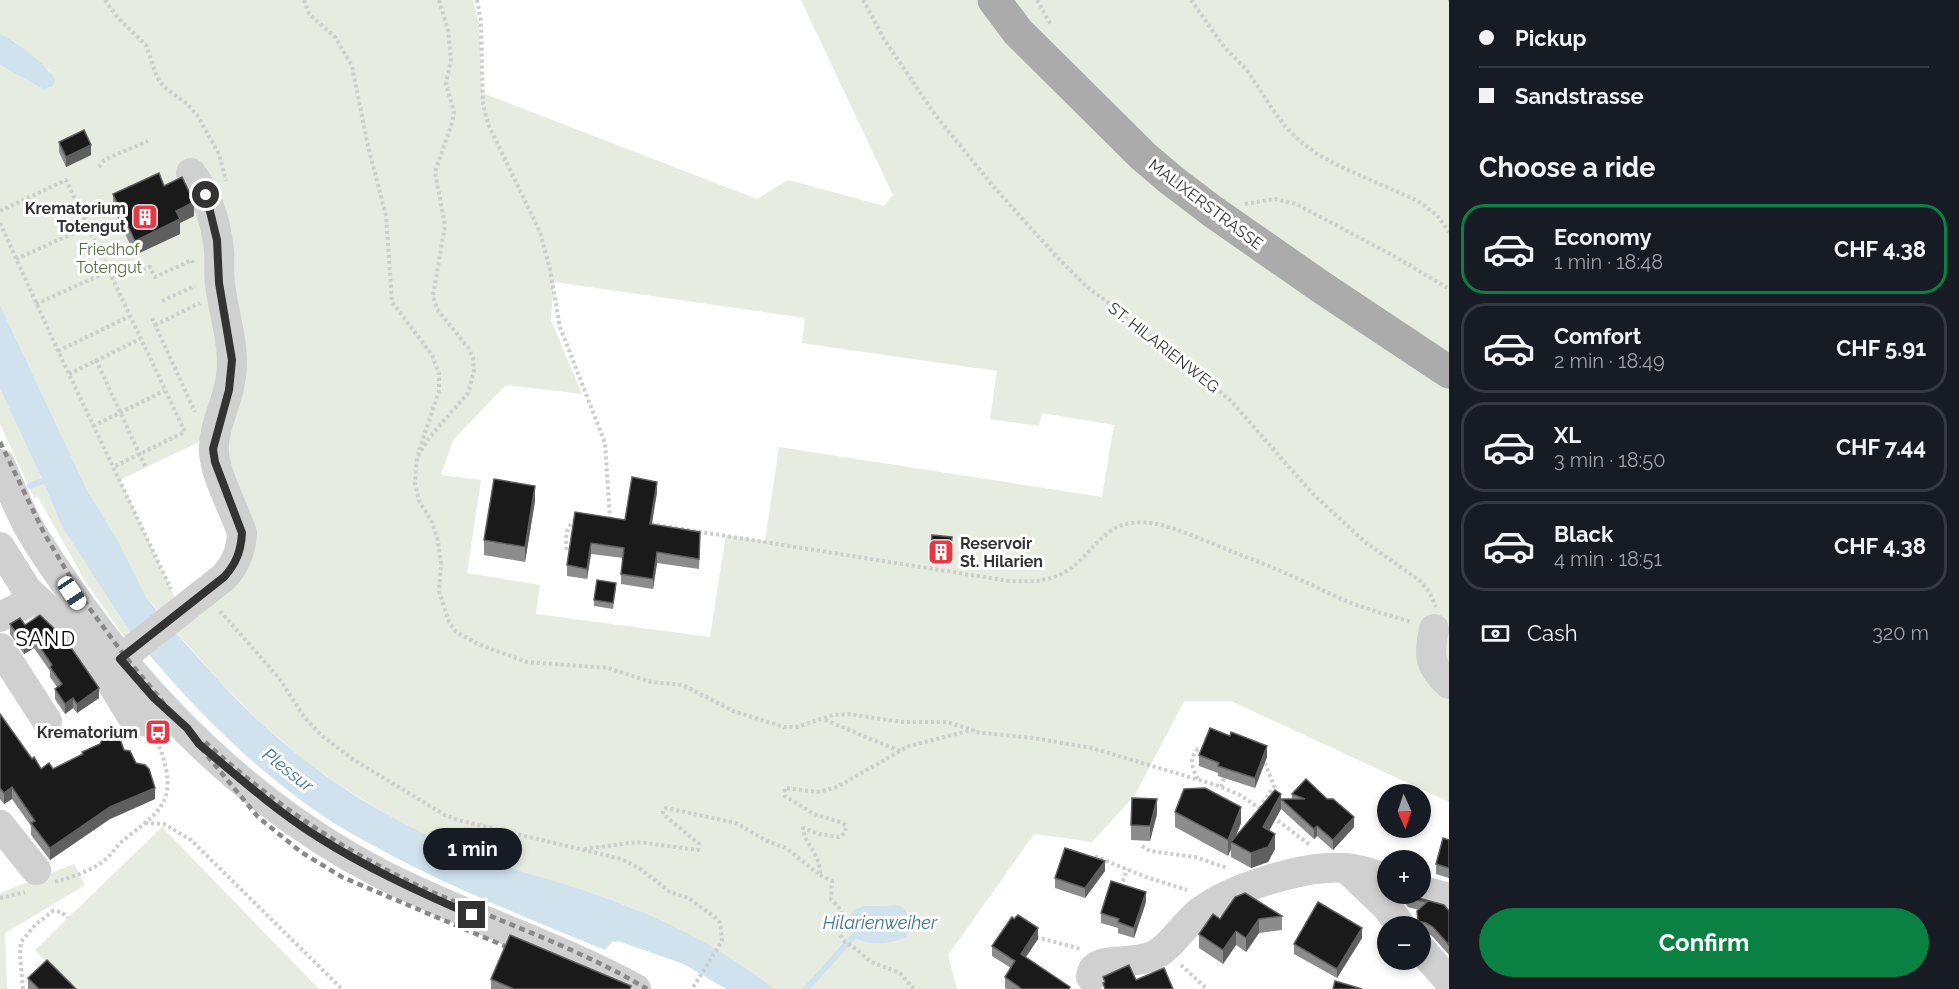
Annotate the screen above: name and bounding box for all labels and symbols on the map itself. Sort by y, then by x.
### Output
street label: MALIXERSTRASSE [1145,155,1267,254]
route start [192,181,219,208]
place label: Krematorium Totengut [25,199,126,236]
building icon: Krematorium Totengut [130,202,160,232]
park label: Friedhof Totengut [76,240,143,277]
street label: ST. HILARIENWEG [1104,298,1223,397]
place label: Reservoir St. Hilarien [960,534,1043,571]
building icon: Reservoir St. Hilarien [926,537,956,567]
car [54,573,90,613]
district label: SAND [15,627,77,651]
bus stop icon: Krematorium [143,717,173,747]
place label: Krematorium [37,723,138,742]
water label: Plessur [259,743,318,796]
north arrow [1377,784,1431,838]
callout: 1 min [422,828,522,870]
route end [458,901,485,928]
water label: Hilarienweiher [823,912,938,933]

